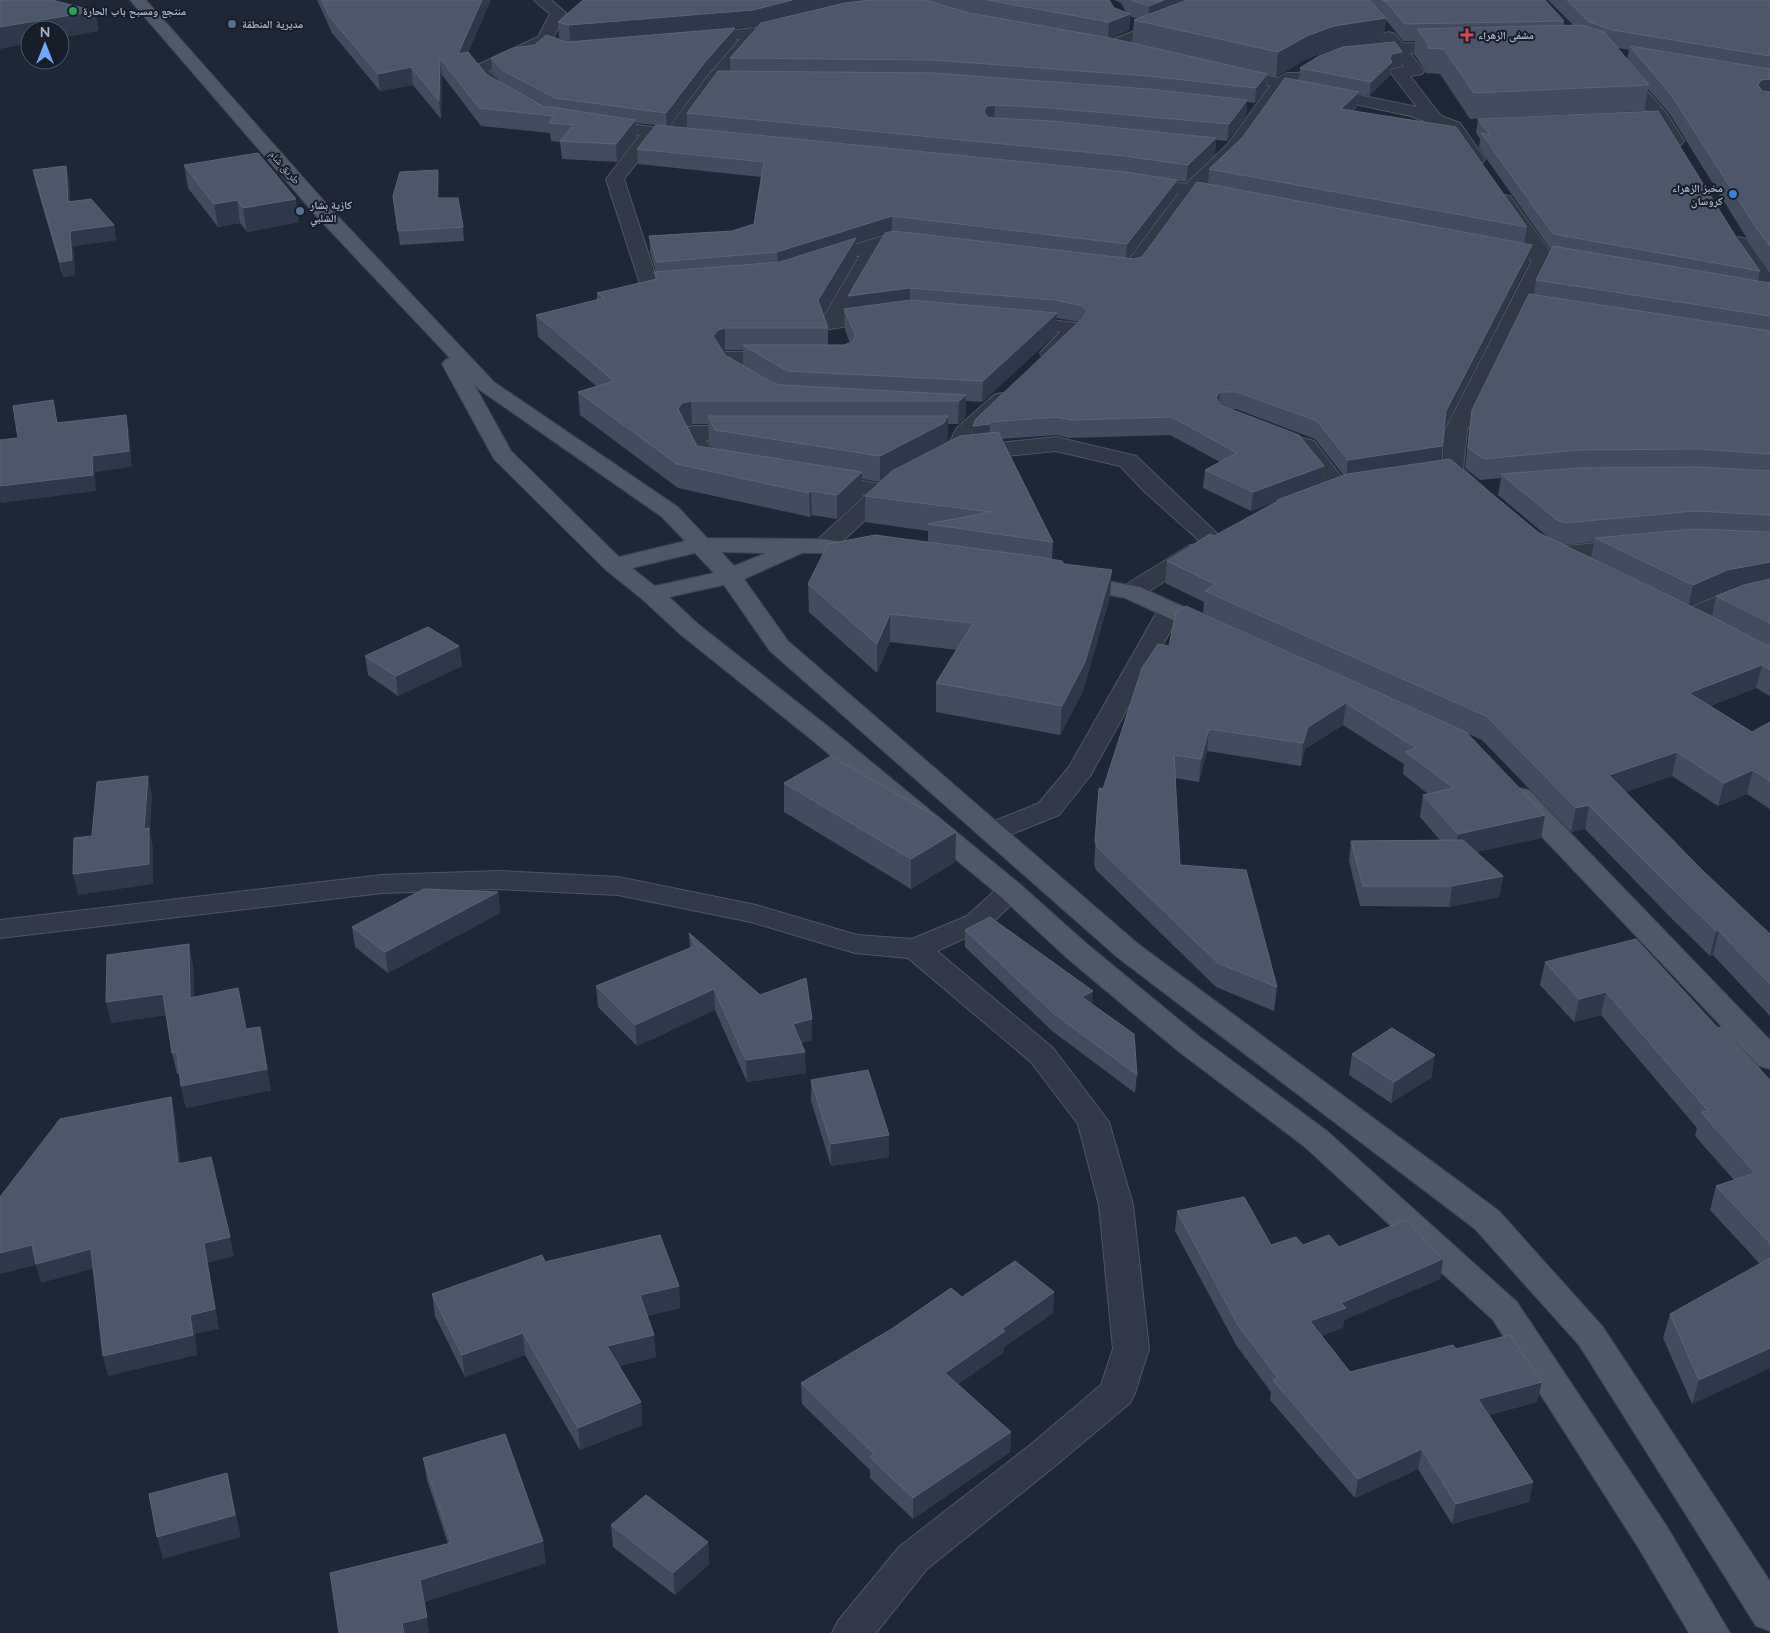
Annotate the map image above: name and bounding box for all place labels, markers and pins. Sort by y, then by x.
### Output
place label: منتجع ومسبح باب الحارة [83,4,186,19]
marker: منتجع ومسبح باب الحارة [67,5,79,17]
place label: مديرية المنطقة [242,17,303,31]
marker: مديرية المنطقة [226,18,238,30]
marker: مشفى الزهراء [1460,28,1474,42]
place label: مشفى الزهراء [1478,28,1534,43]
place label: مخبز الزهراء كروسان [1672,181,1723,209]
marker: مخبز الزهراء كروسان [1727,188,1739,200]
place label: كازية بشار الشلبي [309,198,352,227]
marker: كازية بشار الشلبي [294,205,306,217]

